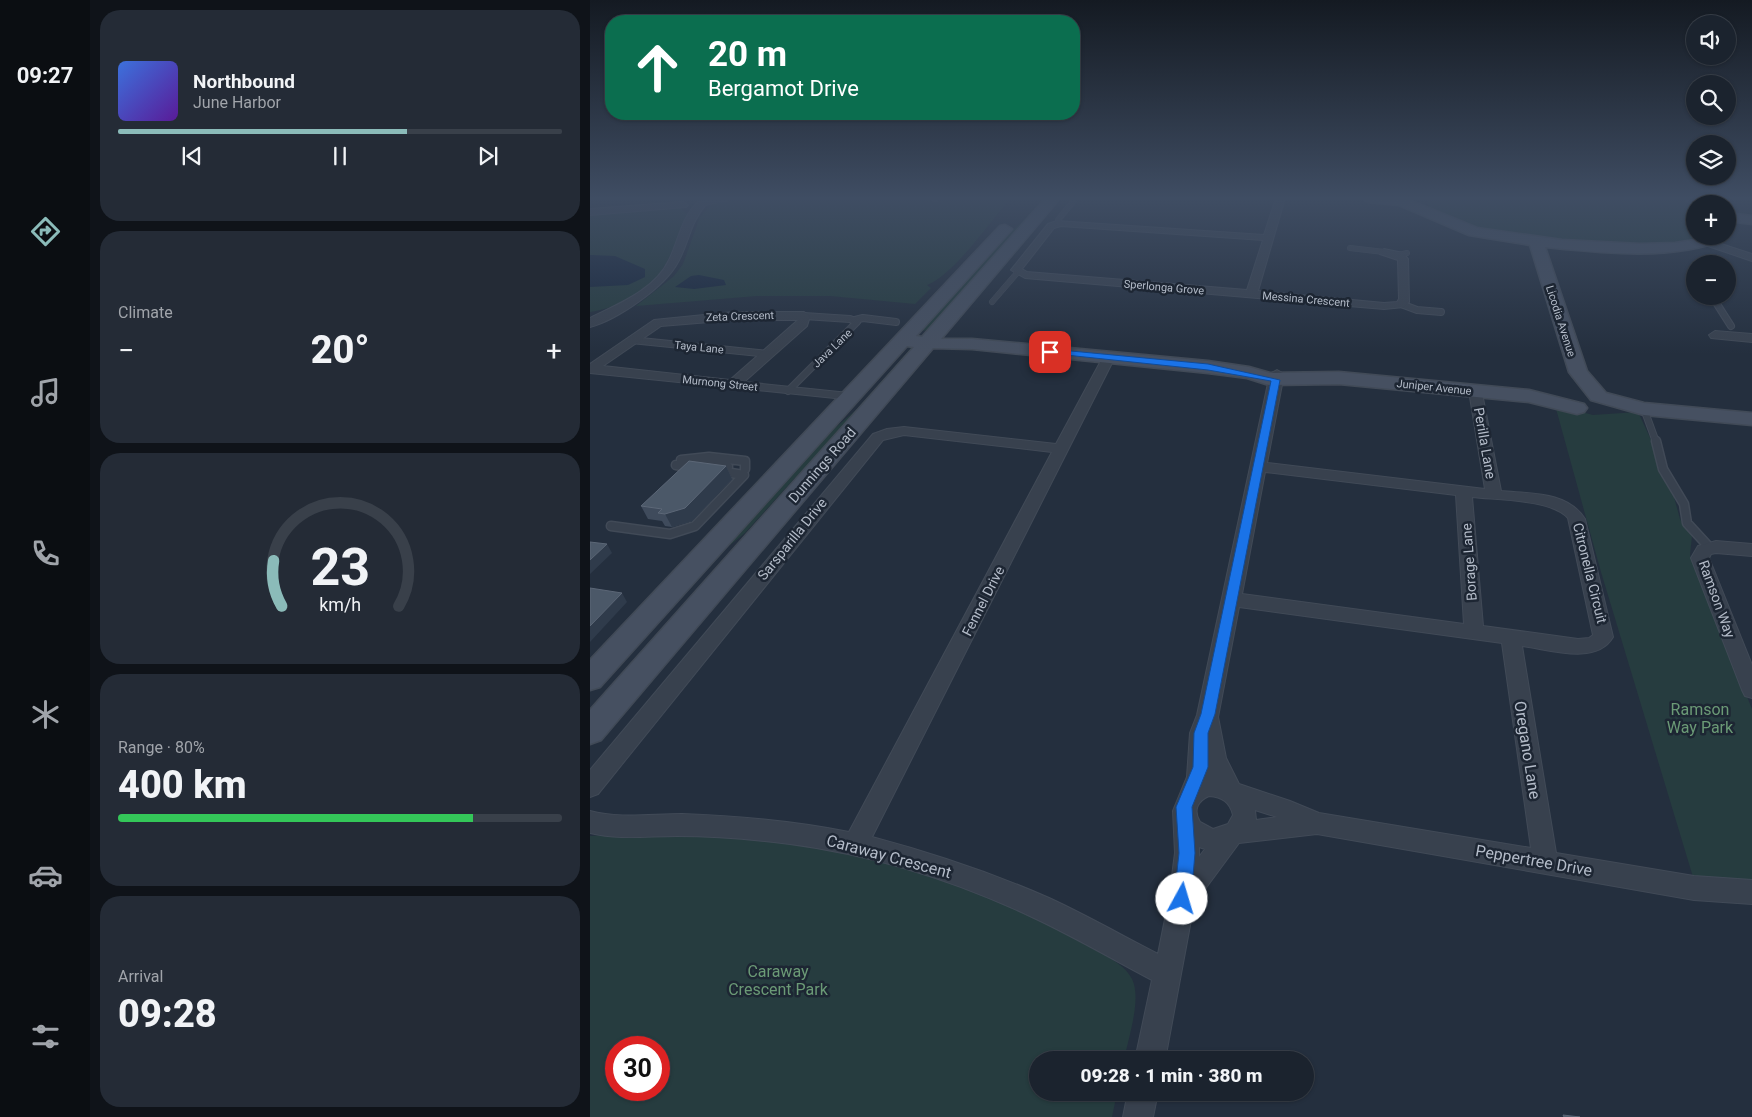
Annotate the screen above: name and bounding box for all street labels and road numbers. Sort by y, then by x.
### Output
street label: Sperlonga Grove [1123,278,1205,297]
street label: Licodia Avenue [1543,284,1578,359]
street label: Messina Crescent [1262,289,1351,310]
street label: Zeta Crescent [706,309,775,324]
street label: Java Lane [810,326,855,370]
street label: Taya Lane [674,338,724,357]
street label: Murnong Street [682,373,759,394]
street label: Juniper Avenue [1396,377,1472,398]
street label: Perilla Lane [1471,406,1499,480]
street label: Dunnings Road [785,424,859,506]
street label: Sarsparilla Drive [754,495,830,583]
street label: Citronella Circuit [1570,521,1610,625]
street label: Borage Lane [1458,523,1480,601]
street label: Ramson Way [1696,558,1739,640]
street label: Fennel Drive [959,563,1007,639]
street label: Oregano Lane [1510,700,1545,800]
street label: Caraway Crescent [824,831,953,882]
street label: Peppertree Drive [1474,841,1594,880]

